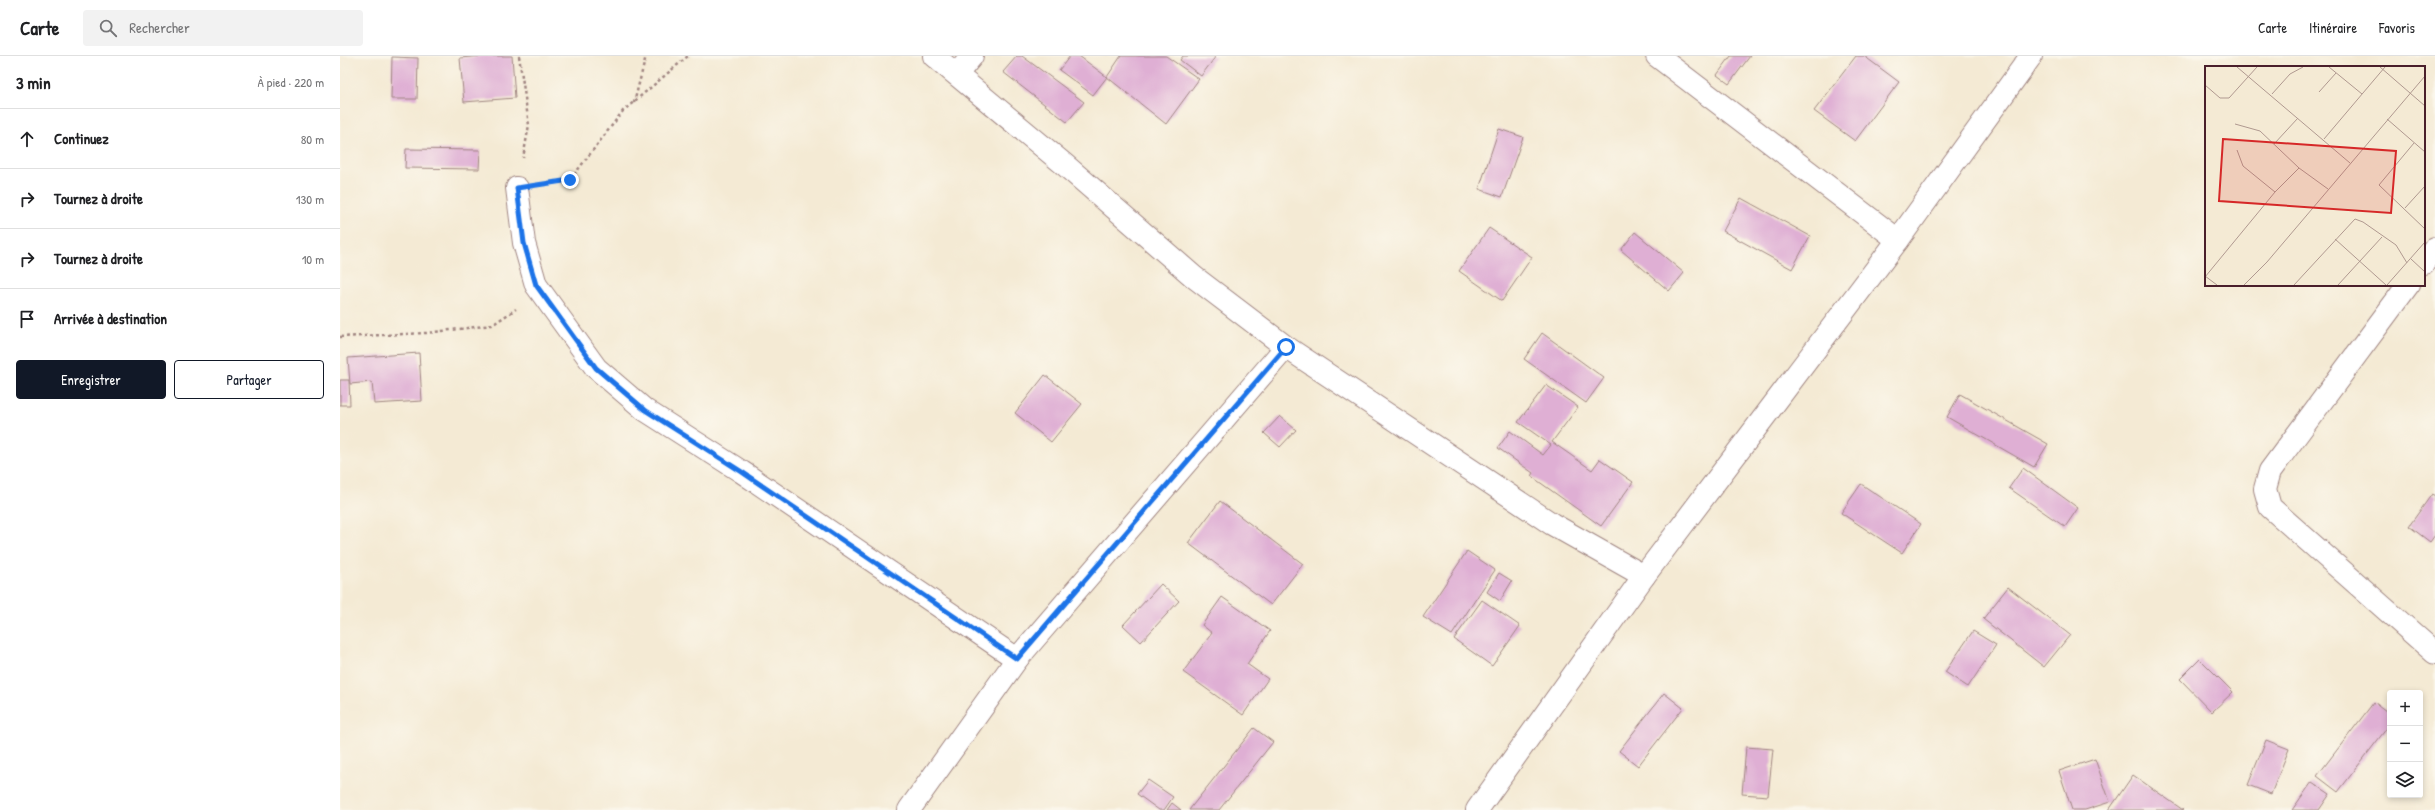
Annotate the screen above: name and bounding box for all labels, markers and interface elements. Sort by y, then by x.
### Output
search box [83,10,363,46]
text: Carte [20,15,59,41]
icon: search [97,17,119,39]
text: Rechercher [129,17,190,38]
text: Carte [2258,18,2287,37]
text: Itinéraire [2309,18,2357,37]
text: Favoris [2379,18,2415,37]
inset map [2205,66,2425,286]
text: 3 min [16,71,51,94]
text: À pied · 220 m [258,73,324,91]
icon: ahead [16,128,38,150]
text: Continuez [54,128,109,149]
text: 80 m [301,130,324,148]
route end [561,171,579,189]
icon: right [16,188,38,210]
text: Tournez à droite [54,188,143,209]
text: 130 m [296,190,324,208]
icon: right [16,248,38,270]
text: Tournez à droite [54,248,143,269]
text: 10 m [302,250,324,268]
icon: arrive [16,308,38,330]
text: Arrivée à destination [54,308,167,329]
route start [1277,338,1295,356]
button: Enregistrer [16,360,166,399]
button: Partager [174,360,324,399]
map controls [2387,690,2423,798]
button: + [2387,690,2423,726]
button: − [2387,726,2423,762]
button: layers [2387,762,2423,798]

